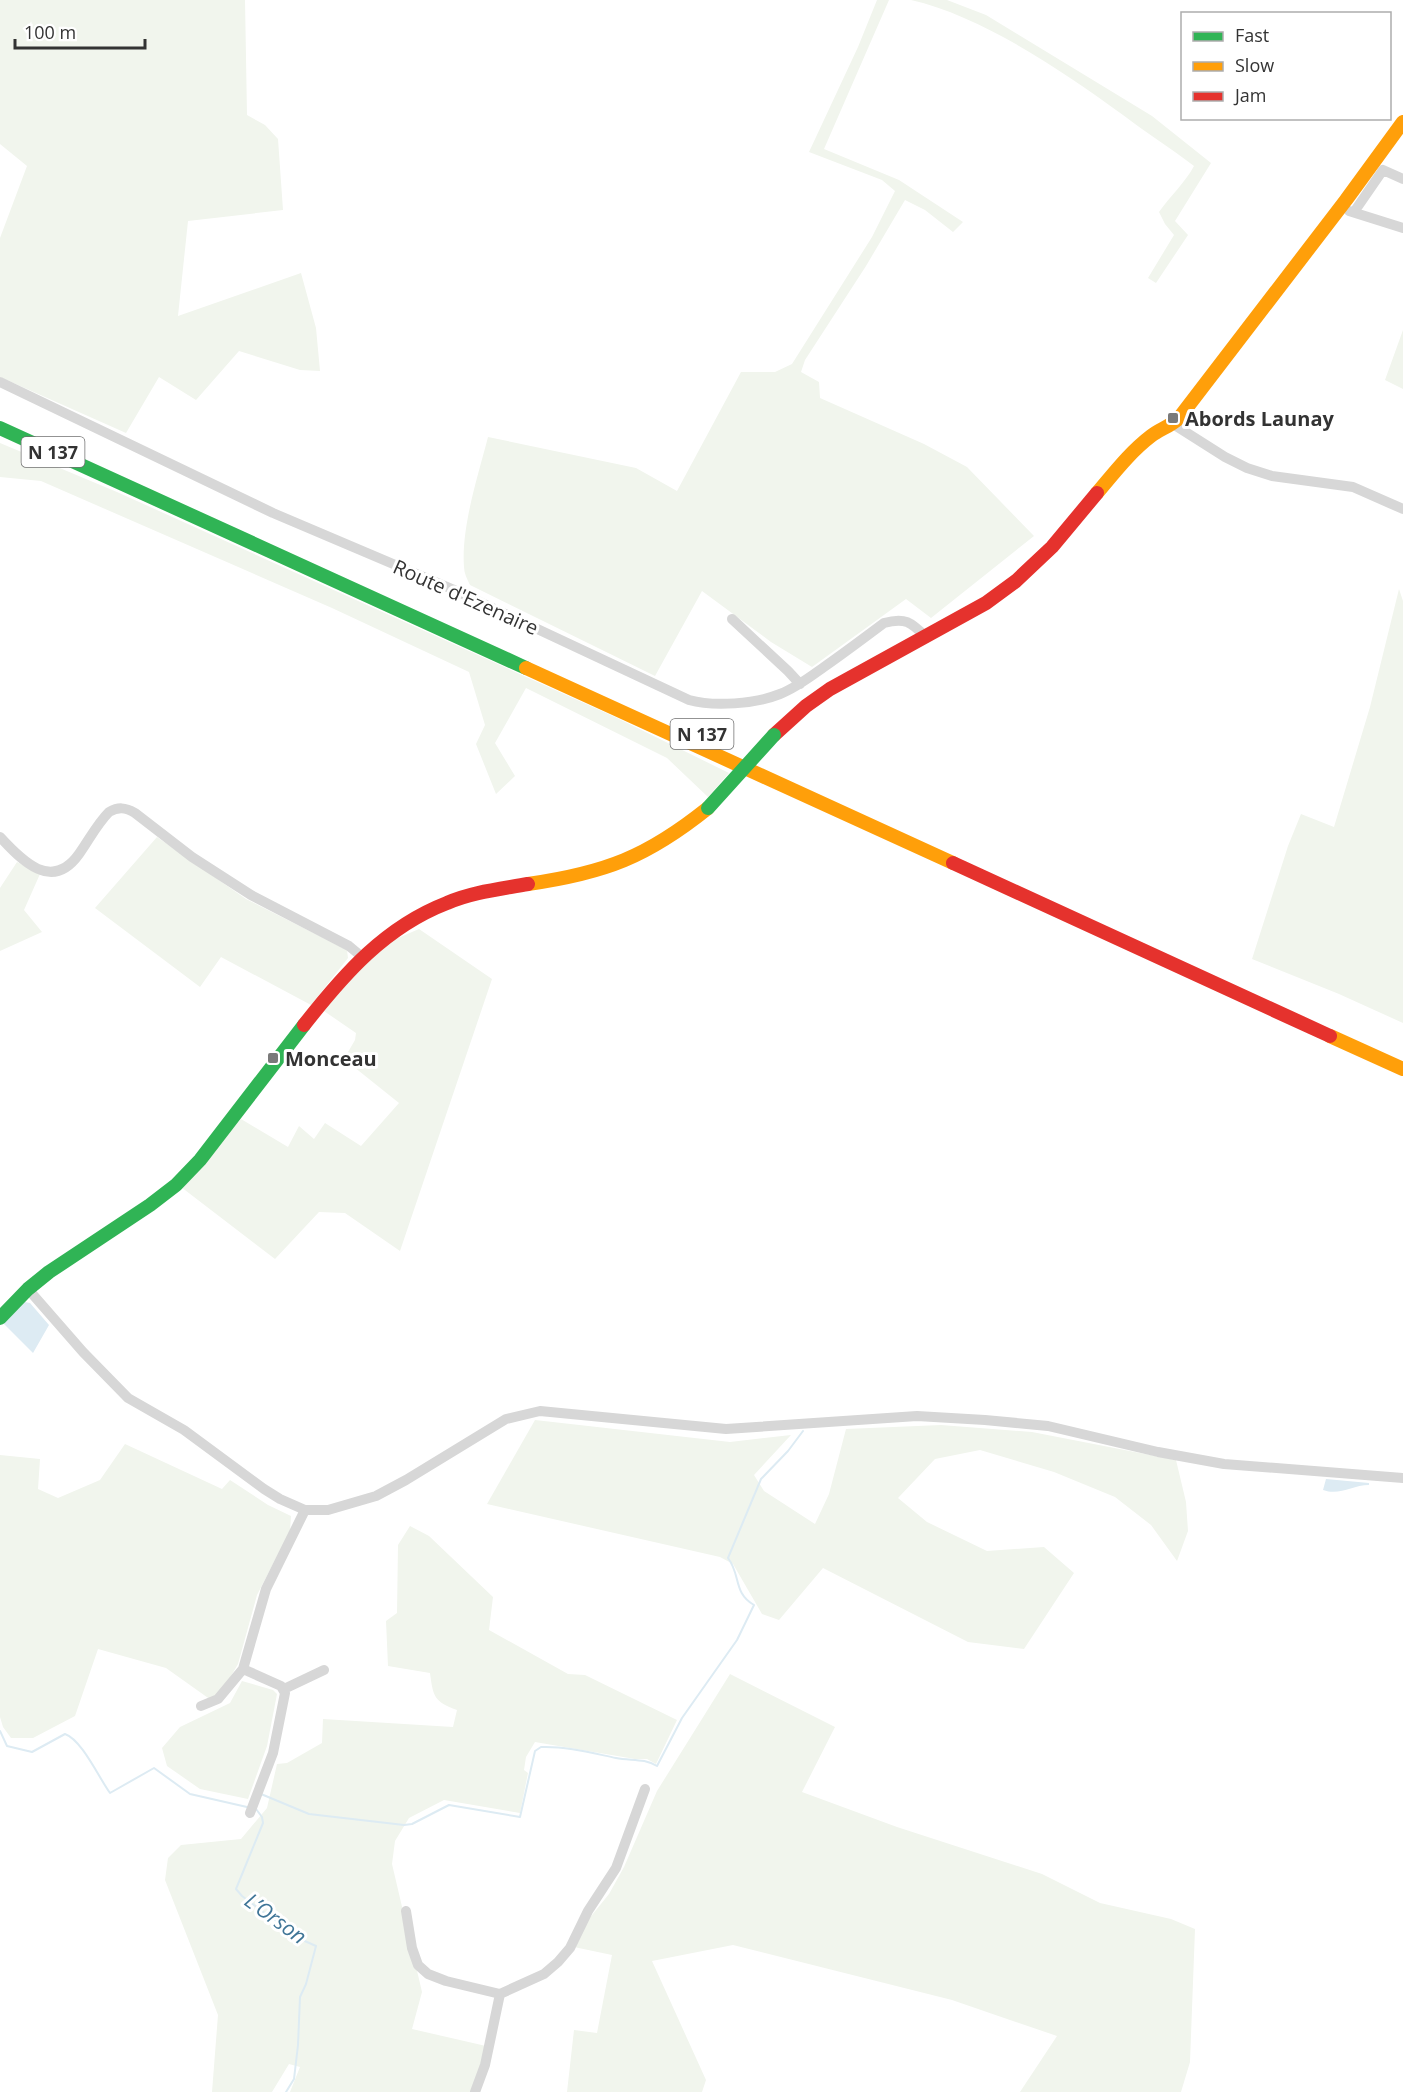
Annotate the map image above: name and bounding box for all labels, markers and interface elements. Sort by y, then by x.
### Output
scale bar [15,12,146,50]
legend [1181,12,1391,120]
text: 100 m [24,20,76,44]
text: Fast [1235,23,1269,47]
text: Slow [1235,53,1274,77]
text: Jam [1233,83,1267,107]
place label: Abords Launay [1185,405,1334,432]
marker: Abords Launay [1166,411,1180,425]
road number: N 137 [22,437,84,467]
street label: Route d'Ezenaire [389,553,543,641]
road number: N 137 [670,719,734,749]
place label: Monceau [285,1045,377,1072]
marker: Monceau [266,1051,280,1065]
water label: L’Orson [239,1886,313,1950]

